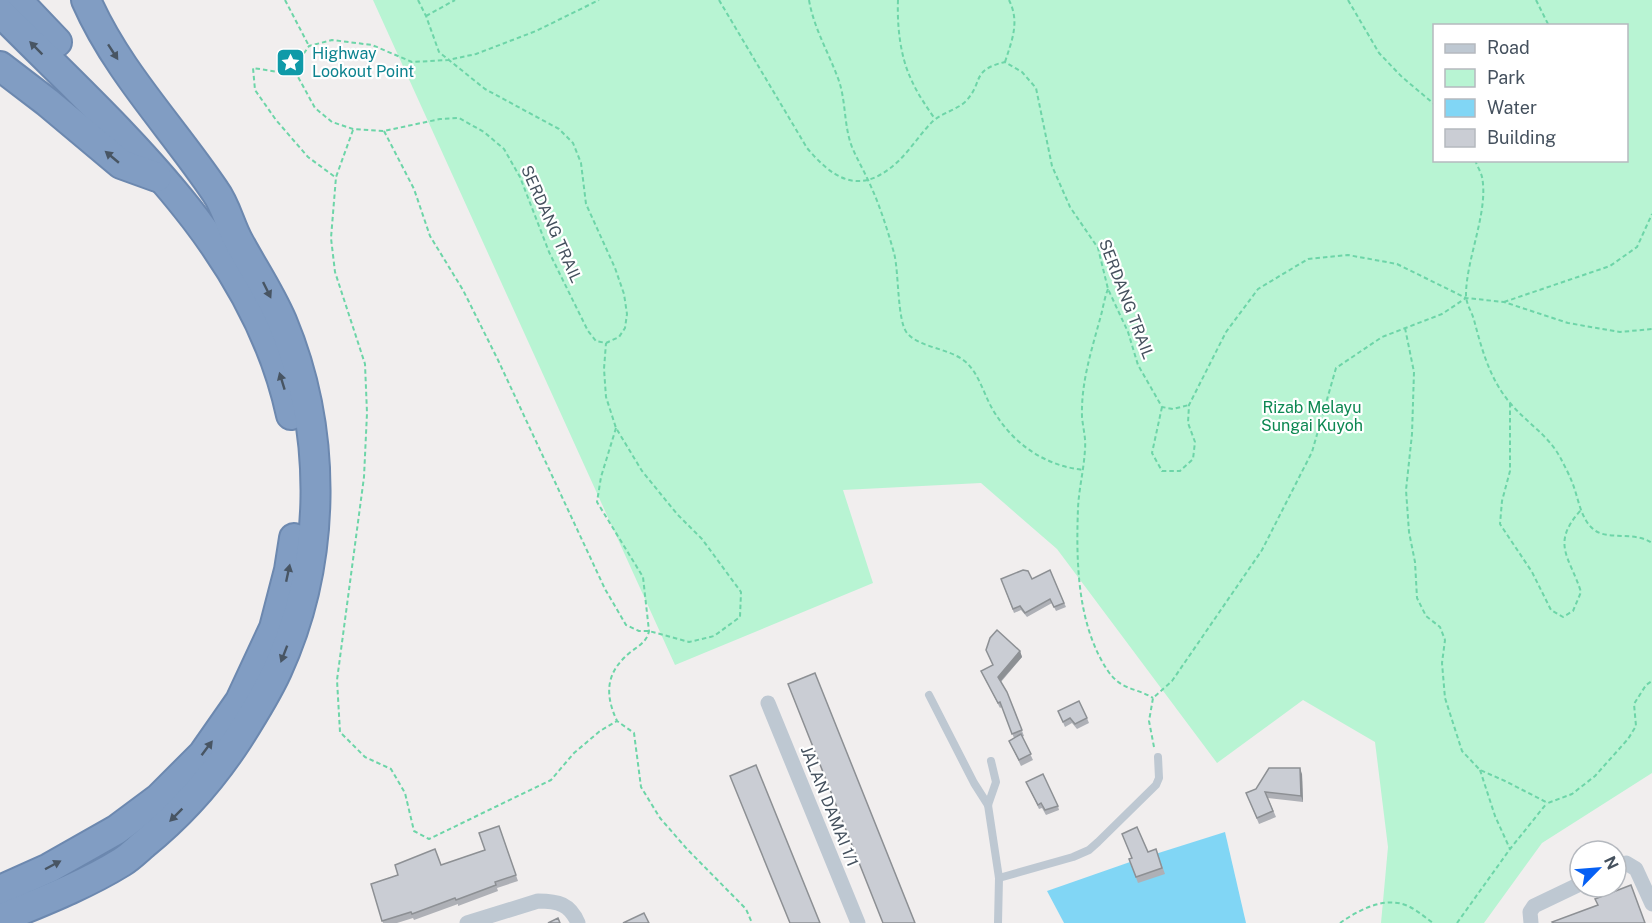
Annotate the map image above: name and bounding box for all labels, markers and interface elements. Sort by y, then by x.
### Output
legend [1433,24,1628,162]
text: Road [1487,37,1530,58]
one-way arrow [29,41,43,55]
one-way arrow [108,44,119,60]
place label: Highway Lookout Point [312,44,414,81]
place icon: Highway Lookout Point [275,46,307,78]
text: Park [1487,67,1525,88]
text: Water [1487,97,1537,118]
text: Building [1487,127,1556,148]
one-way arrow [104,150,120,163]
street label: SERDANG TRAIL [517,162,586,286]
street label: SERDANG TRAIL [1095,237,1158,362]
one-way arrow [262,282,272,299]
one-way arrow [277,371,286,389]
park label: Rizab Melayu Sungai Kuyoh [1261,398,1363,435]
one-way arrow [283,563,293,582]
one-way arrow [278,646,288,664]
one-way arrow [201,740,213,756]
street label: JALAN DAMAI 1/1 [797,743,862,869]
one-way arrow [169,808,183,823]
north arrow [1568,839,1628,899]
text: N [1600,853,1622,873]
one-way arrow [45,860,62,870]

